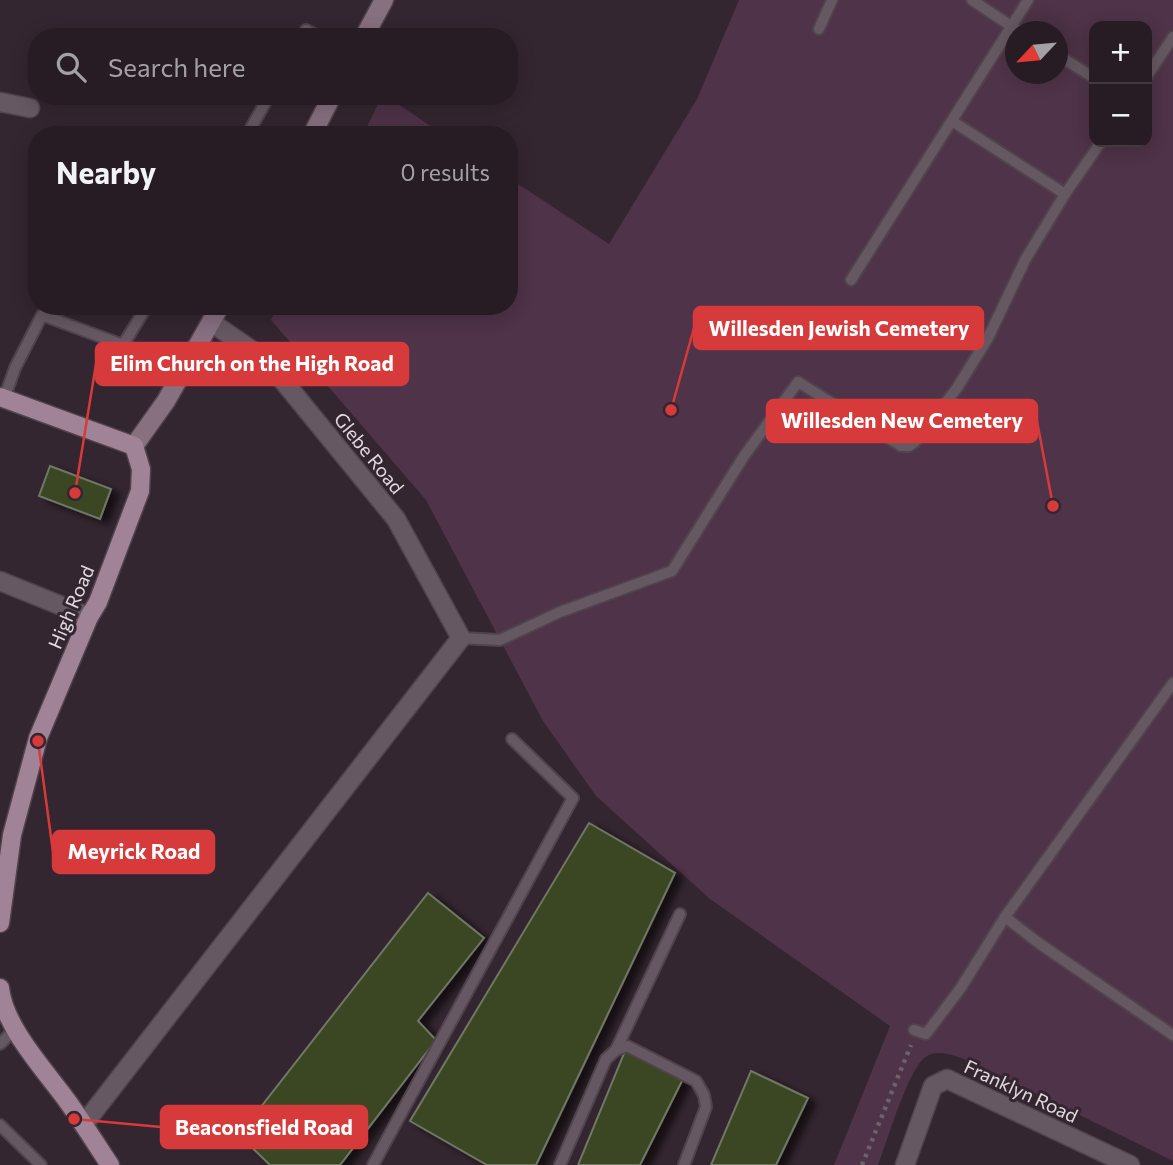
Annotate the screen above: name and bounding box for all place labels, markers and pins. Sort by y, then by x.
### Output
callout: Willesden Jewish Cemetery [694,307,983,349]
callout: Elim Church on the High Road [96,343,408,385]
callout: Willesden New Cemetery [767,400,1037,442]
callout: Meyrick Road [53,831,214,873]
callout: Beaconsfield Road [161,1106,367,1148]

